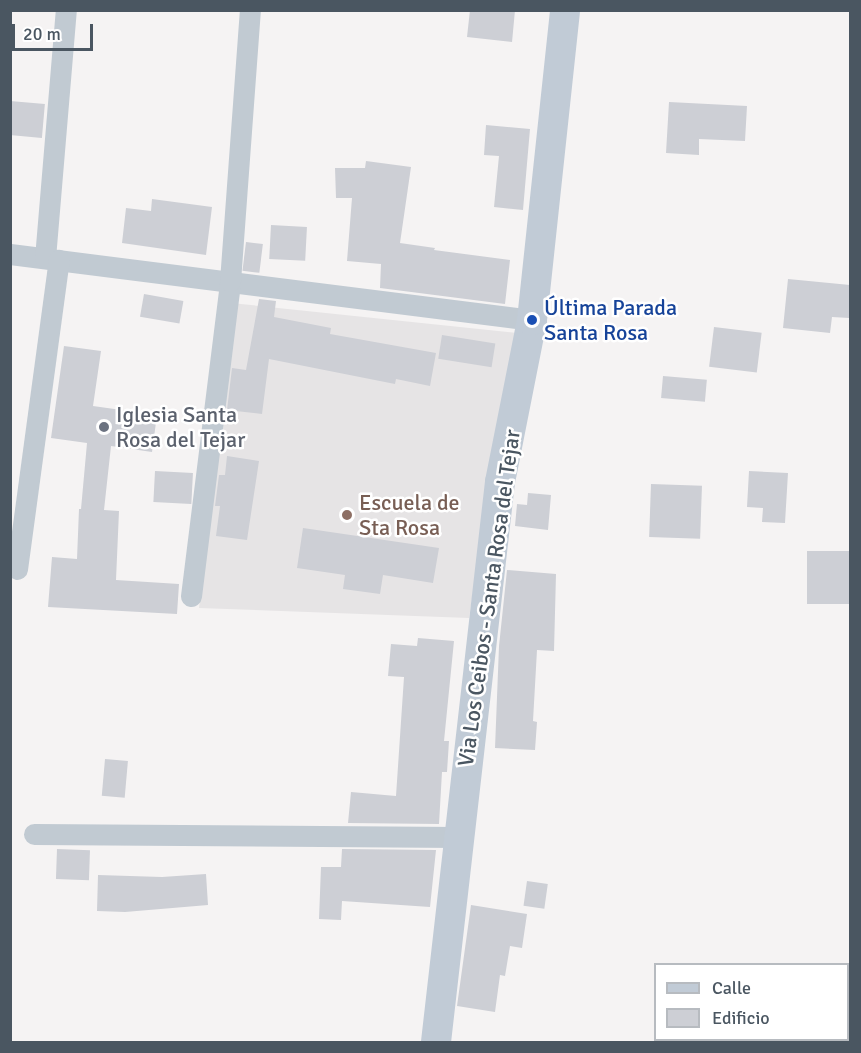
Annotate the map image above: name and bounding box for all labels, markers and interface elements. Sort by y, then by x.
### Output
scale bar [15,12,96,50]
text: 20 m [23,23,61,45]
place label: Última Parada Santa Rosa [544,294,677,346]
marker: Última Parada Santa Rosa [525,313,539,327]
place label: Iglesia Santa Rosa del Tejar [116,401,245,452]
marker: Iglesia Santa Rosa del Tejar [97,420,111,434]
street label: Via Los Ceibos - Santa Rosa del Tejar [452,428,526,768]
place label: Escuela de Sta Rosa [359,489,460,540]
marker: Escuela de Sta Rosa [340,508,354,522]
legend [654,963,849,1041]
text: Calle [712,977,751,999]
text: Edificio [712,1007,770,1029]

